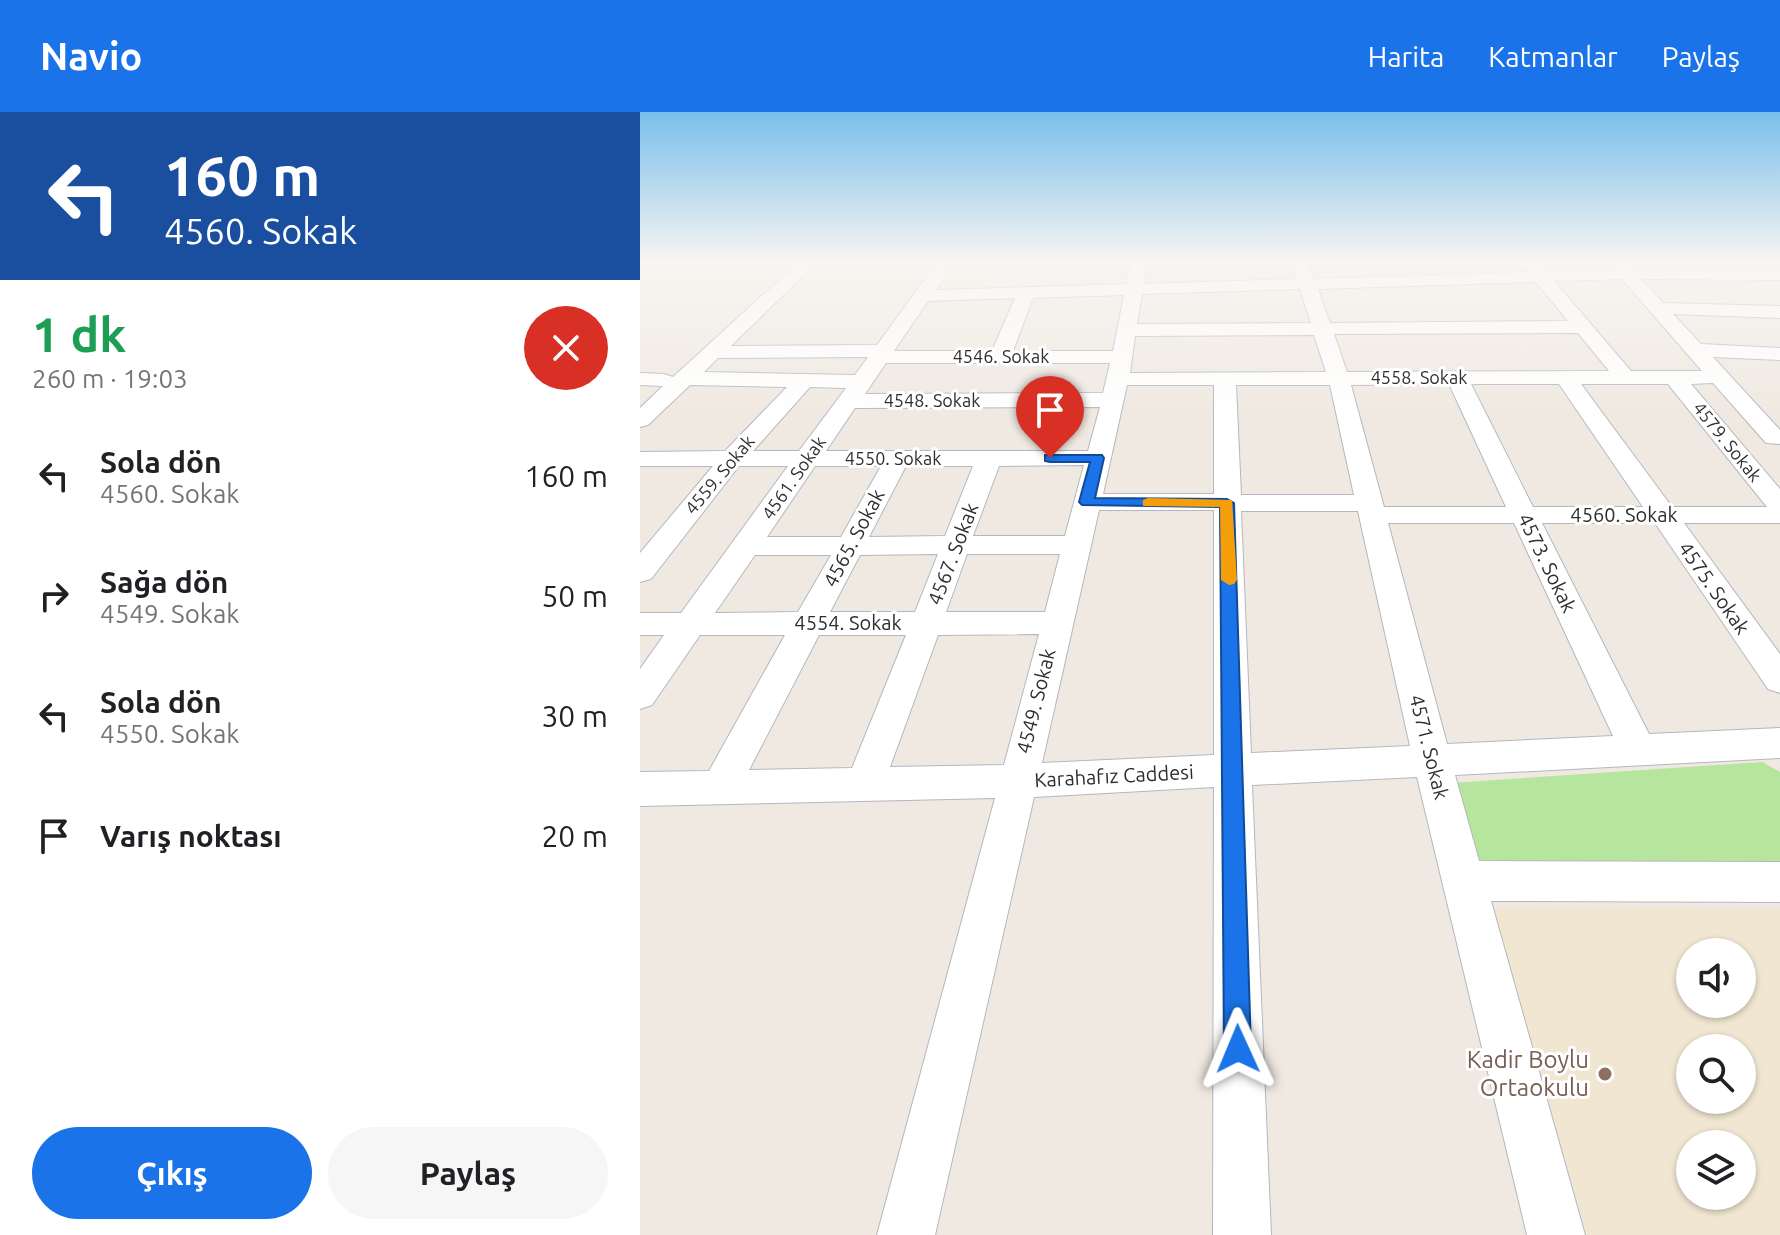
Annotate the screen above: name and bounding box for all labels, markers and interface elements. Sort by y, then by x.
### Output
text: Navio [40,35,142,77]
text: Harita [1368,41,1444,72]
text: Katmanlar [1488,41,1618,72]
text: Paylaş [1662,41,1740,72]
icon: left [32,144,136,248]
text: 160 m [164,144,320,207]
text: 4560. Sokak [164,210,357,251]
button: close [524,306,608,390]
text: 1 dk [32,307,126,361]
street label: 4546. Sokak [953,346,1049,366]
text: 260 m · 19:03 [32,364,188,393]
street label: 4558. Sokak [1371,367,1467,387]
pin [1016,376,1084,458]
icon: arrive [1028,388,1072,432]
street label: 4548. Sokak [884,390,980,410]
street label: 4579. Sokak [1690,398,1766,485]
street label: 4559. Sokak [681,431,758,518]
street label: 4561. Sokak [757,432,829,523]
text: Sola dön [100,445,222,479]
street label: 4550. Sokak [845,448,941,468]
icon: left [32,454,76,498]
text: 160 m [524,459,608,493]
text: 4560. Sokak [100,479,239,508]
street label: 4565. Sokak [818,485,889,591]
street label: 4567. Sokak [923,500,982,608]
street label: 4560. Sokak [1570,503,1678,526]
street label: 4573. Sokak [1514,510,1581,616]
street label: 4575. Sokak [1674,537,1755,638]
text: Sağa dön [100,565,228,599]
icon: right [32,574,76,618]
text: 50 m [541,579,608,613]
text: 4549. Sokak [100,599,239,628]
street label: 4554. Sokak [794,611,902,634]
street label: 4549. Sokak [1011,646,1060,756]
text: Sola dön [100,685,222,719]
street label: 4571. Sokak [1405,692,1454,802]
icon: left [32,694,76,738]
text: 30 m [541,699,608,733]
text: 4550. Sokak [100,719,239,748]
street label: Karahafız Caddesi [1034,760,1194,791]
icon: arrive [32,814,76,858]
text: Varış noktası [100,819,282,853]
text: 20 m [541,819,608,853]
map controls [1676,938,1756,1210]
button: sound [1676,938,1756,1018]
position arrow [1196,1007,1280,1091]
button: search [1676,1034,1756,1114]
place label: Kadir Boylu Ortaokulu [1467,1046,1589,1101]
marker: Kadir Boylu Ortaokulu [1596,1065,1614,1083]
button: Çıkış [32,1127,312,1219]
button: Paylaş [328,1127,608,1219]
button: layers [1676,1130,1756,1210]

